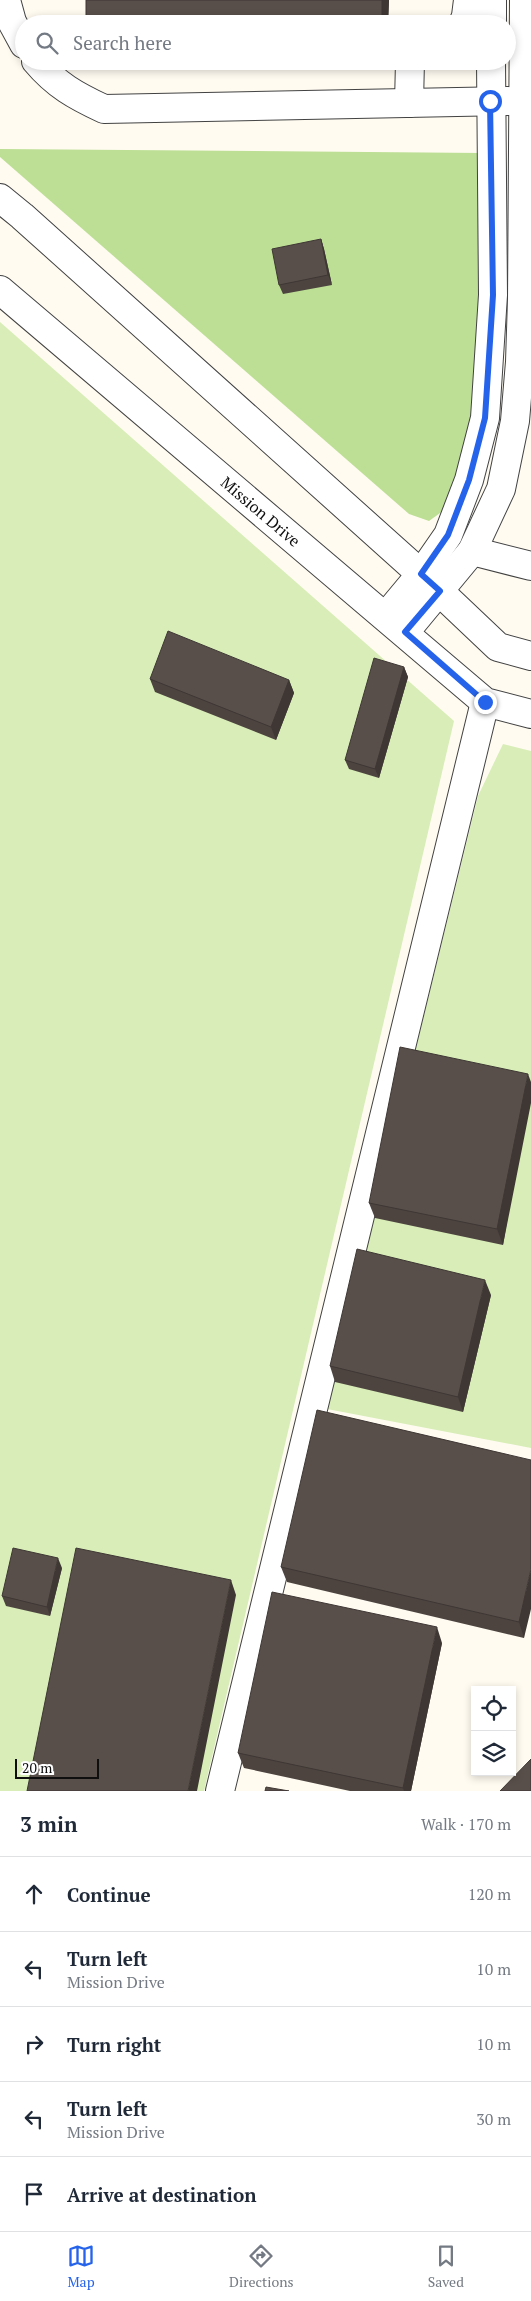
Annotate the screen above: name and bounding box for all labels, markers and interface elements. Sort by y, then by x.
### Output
search box [15,15,516,70]
icon: search [33,29,61,57]
text: Search here [73,30,172,55]
route start [479,90,502,113]
street label: Mission Drive [216,471,305,551]
route end [474,691,497,714]
map controls [471,1686,516,1776]
button: locate [471,1686,516,1731]
button: layers [471,1731,516,1776]
scale bar [15,1756,99,1779]
text: 20 m [22,1758,52,1777]
text: 3 min [20,1810,77,1838]
text: Walk · 170 m [421,1813,511,1835]
icon: ahead [20,1880,48,1908]
text: Continue [67,1882,151,1907]
text: 120 m [468,1883,511,1905]
text: Turn left [67,1946,148,1971]
icon: left [20,1955,48,1983]
text: 10 m [476,1958,511,1980]
text: Mission Drive [67,1971,165,1993]
icon: right [20,2030,48,2058]
text: Turn right [67,2032,161,2057]
text: 10 m [476,2033,511,2055]
text: Turn left [67,2096,148,2121]
icon: left [20,2105,48,2133]
text: 30 m [476,2108,511,2130]
text: Mission Drive [67,2121,165,2143]
icon: arrive [20,2180,48,2208]
text: Arrive at destination [67,2182,256,2207]
tab: Map [67,2242,95,2291]
tab: Directions [229,2242,294,2291]
tab: Saved [428,2242,464,2291]

